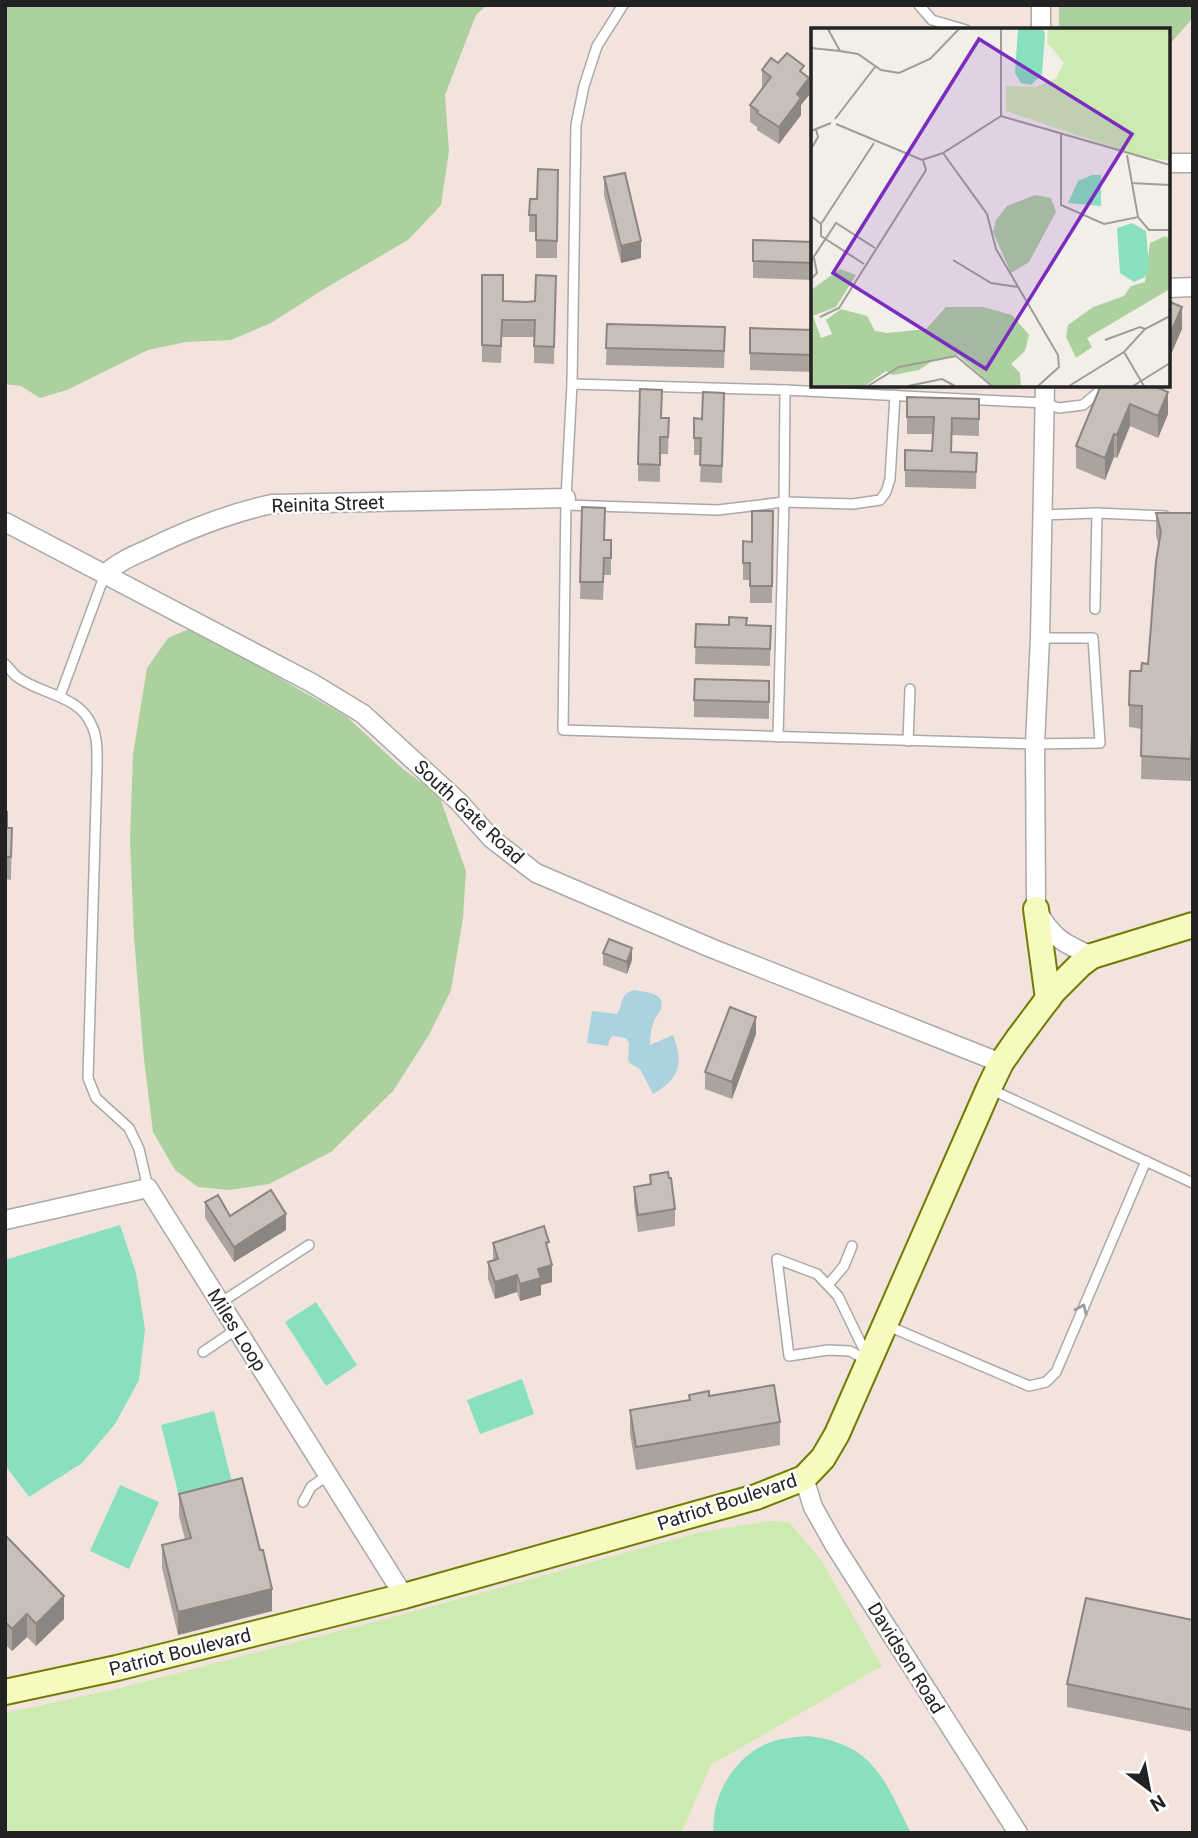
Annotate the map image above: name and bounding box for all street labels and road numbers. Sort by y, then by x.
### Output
street label: Reinita Street [271,491,385,517]
street label: South Gate Road [409,755,529,869]
street label: Miles Loop [203,1284,271,1376]
street label: Patriot Boulevard [654,1469,800,1535]
street label: Davidson Road [863,1598,949,1718]
street label: Patriot Boulevard [107,1623,253,1681]

